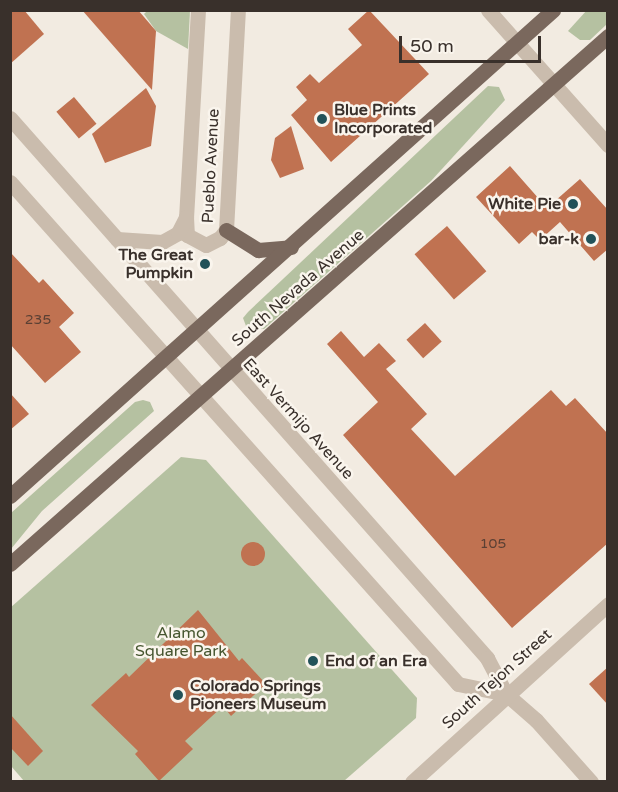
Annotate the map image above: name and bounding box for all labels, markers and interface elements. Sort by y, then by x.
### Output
scale bar [402,24,544,62]
text: 50 m [410,35,454,57]
place label: Blue Prints Incorporated [334,100,432,138]
street label: Pueblo Avenue [198,108,224,224]
marker: Blue Prints Incorporated [315,112,329,126]
place label: White Pie [488,194,561,214]
marker: White Pie [566,197,580,211]
street label: South Nevada Avenue [228,225,368,351]
place label: bar-k [539,229,579,249]
marker: bar-k [584,232,598,246]
place label: The Great Pumpkin [118,245,193,283]
marker: The Great Pumpkin [198,257,212,271]
house number: 235 [25,312,51,328]
street label: East Vermijo Avenue [239,355,357,483]
house number: 105 [480,536,506,552]
park label: Alamo Square Park [135,623,227,661]
street label: South Tejon Street [438,625,556,733]
place label: End of an Era [325,651,427,671]
marker: End of an Era [306,654,320,668]
place label: Colorado Springs Pioneers Museum [190,676,326,714]
marker: Colorado Springs Pioneers Museum [171,688,185,702]

